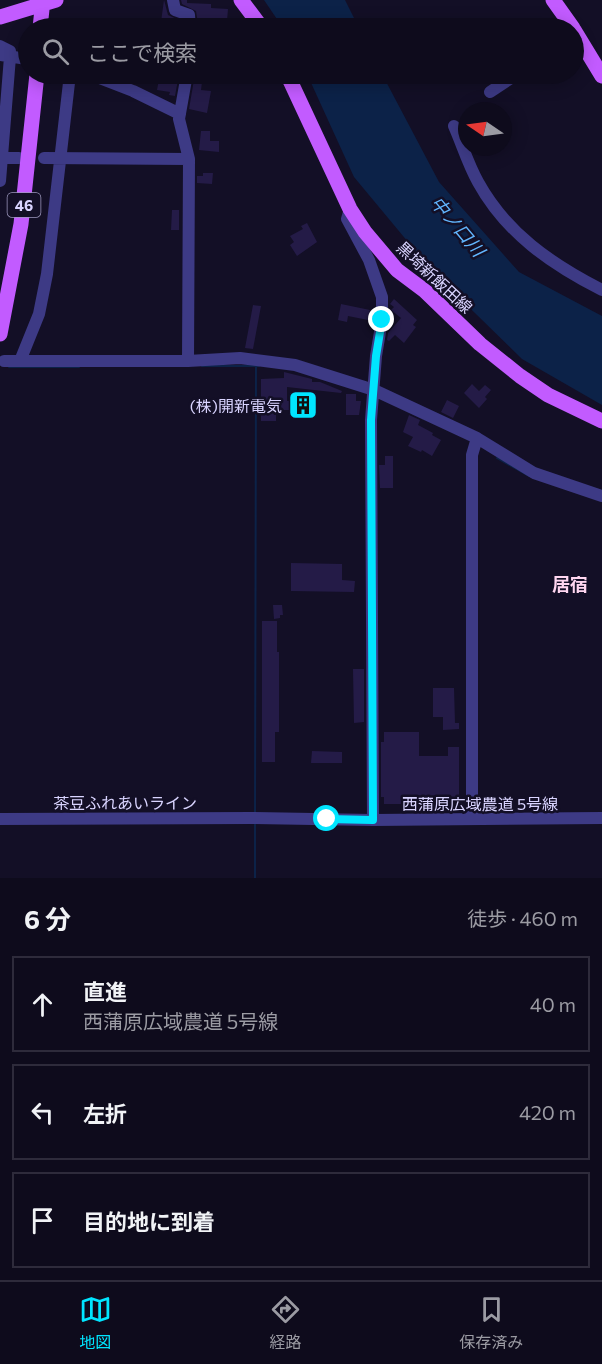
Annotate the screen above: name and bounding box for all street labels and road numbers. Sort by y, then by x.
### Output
road number: 46 [8,193,40,217]
street label: 黒埼新飯田線 [393,237,477,317]
street label: 茶豆ふれあいライン [53,793,197,812]
street label: 西蒲原広域農道 5号線 [402,794,558,813]

